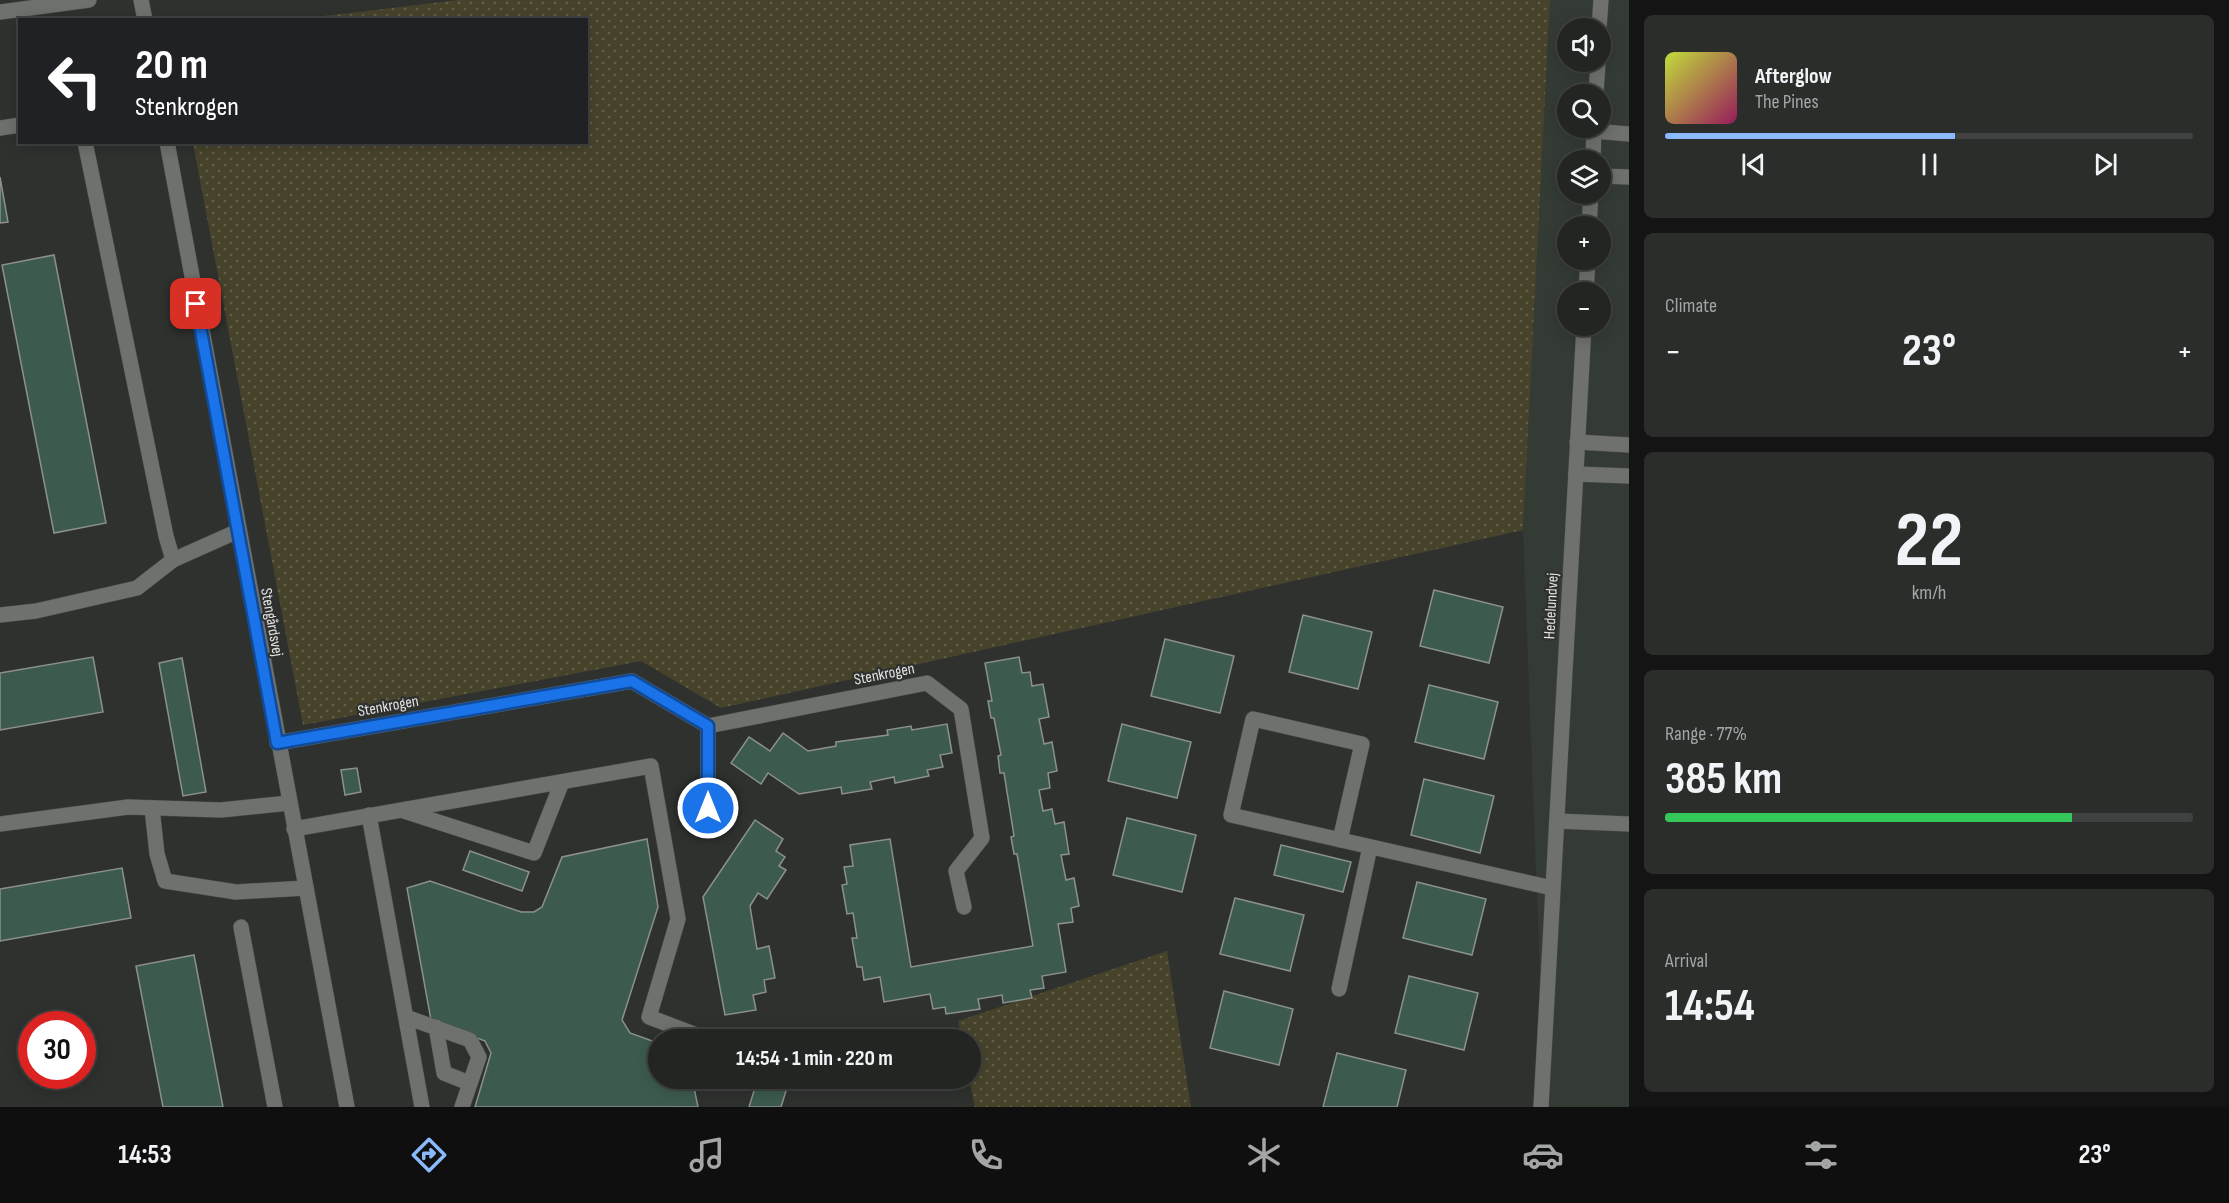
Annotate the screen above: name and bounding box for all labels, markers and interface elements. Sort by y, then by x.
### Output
map controls [1557,18,1611,336]
button: sound [1557,18,1611,72]
text: 20 m [135,40,208,91]
icon: left [36,42,114,120]
text: Afterglow [1755,63,1832,90]
button: search [1557,84,1611,138]
text: The Pines [1755,90,1819,114]
text: Stenkrogen [135,91,239,123]
icon: previous [1737,148,1770,181]
icon: pause [1913,148,1946,181]
icon: next [2089,148,2122,181]
button: layers [1557,150,1611,204]
button: + [1557,216,1611,270]
pin [170,278,221,329]
button: − [1557,282,1611,336]
icon: arrive [179,287,212,320]
text: Climate [1665,294,1717,318]
text: 23° [1902,324,1956,379]
text: − [1665,332,1681,372]
text: + [2177,332,2193,372]
text: 22 [1895,495,1963,588]
street label: Hedelundvej [1540,572,1563,640]
text: km/h [1912,581,1946,605]
street label: Stengårdsvej [256,586,287,658]
street label: Stenkrogen [852,659,916,690]
street label: Stenkrogen [356,692,420,721]
text: Range · 77% [1665,722,1747,746]
text: 385 km [1665,752,1782,807]
position arrow [676,776,740,840]
text: Arrival [1665,949,1708,973]
text: 14:54 [1665,979,1755,1034]
speed limit sign: 30 [18,1011,96,1089]
text: 14:54 · 1 min · 220 m [736,1045,893,1072]
icon: directions [408,1134,450,1176]
icon: music [686,1134,728,1176]
icon: phone [965,1134,1007,1176]
icon: climate [1243,1134,1285,1176]
icon: car [1522,1134,1564,1176]
icon: filters [1800,1134,1842,1176]
text: 14:53 [118,1139,172,1171]
text: 23° [2078,1139,2111,1171]

